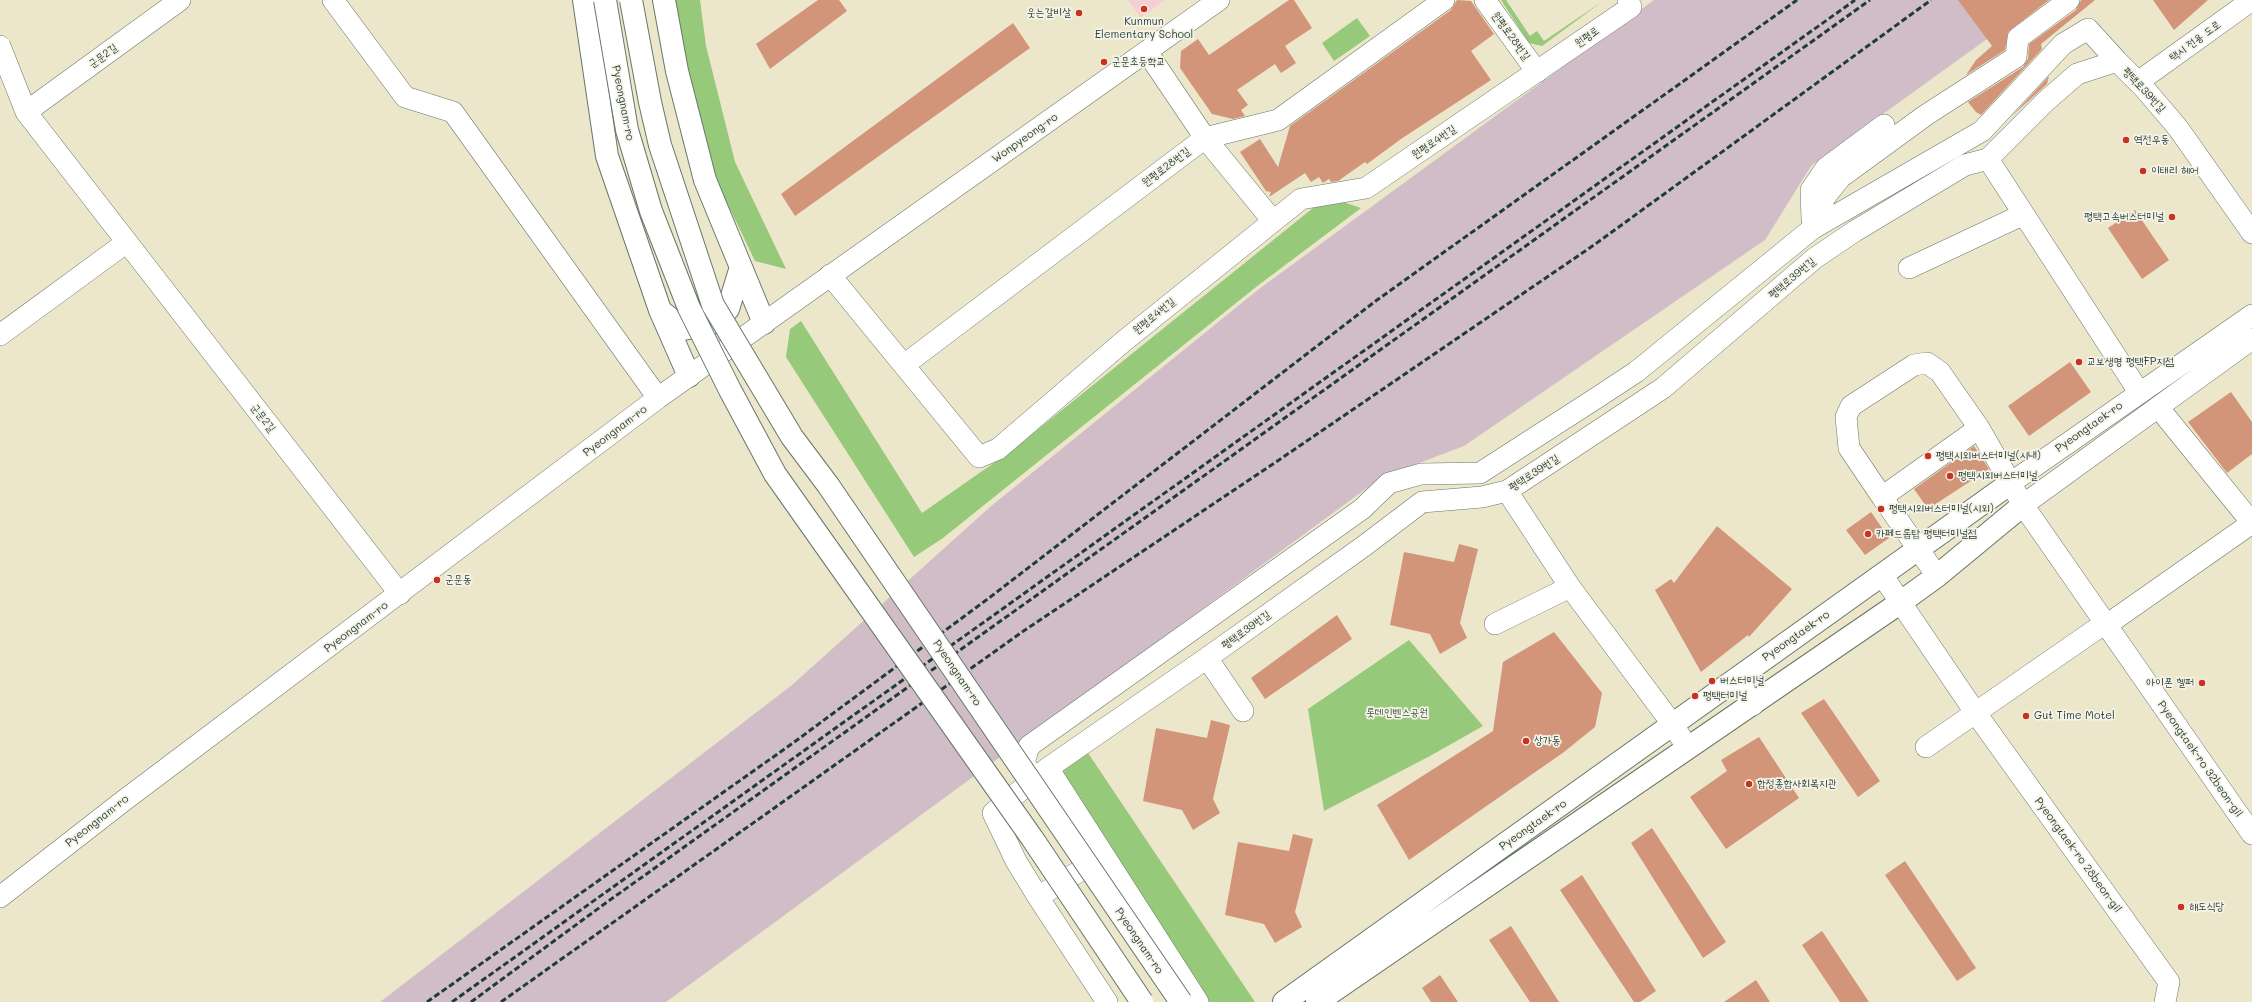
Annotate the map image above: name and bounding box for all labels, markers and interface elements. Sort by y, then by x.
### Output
marker: Kunmun Elementary School [1139,4,1149,14]
place label: 웃는갈비살 [1027,6,1071,20]
marker: 웃는갈비살 [1074,8,1084,18]
street label: 원평로28번길 [1489,9,1533,63]
place label: Kunmun Elementary School [1095,15,1193,41]
street label: 택시 전용 도로 [2167,18,2223,64]
street label: 원평로 [1572,24,1602,50]
street label: 군문2길 [86,41,120,71]
place label: 군문초등학교 [1112,55,1165,69]
marker: 군문초등학교 [1099,57,1109,67]
street label: Pyeongnam-ro [609,64,637,142]
street label: 평택로39번길 [2120,65,2168,115]
street label: Wonpyeong-ro [990,110,1060,166]
street label: 원평로4번길 [1409,122,1459,162]
place label: 역전우동 [2134,133,2169,147]
marker: 역전우동 [2121,135,2131,145]
street label: 원평로28번길 [1139,145,1193,189]
place label: 이태리 헤어 [2151,164,2199,178]
marker: 이태리 헤어 [2138,166,2148,176]
place label: 평택고속버스터미널 [2084,210,2164,224]
marker: 평택고속버스터미널 [2167,212,2177,222]
street label: 평택로39번길 [1766,255,1818,301]
street label: 원평로4번길 [1130,295,1178,337]
place label: 교보생명 평택FP지점 [2087,355,2174,369]
marker: 교보생명 평택FP지점 [2074,357,2084,367]
street label: Pyeongtaek-ro [2053,399,2125,455]
street label: 군문2길 [248,401,278,435]
street label: Pyeongnam-ro [580,403,650,459]
place label: 평택시외버스터미널(시내) [1936,449,2041,463]
marker: 평택시외버스터미널(시내) [1923,451,1933,461]
street label: 평택로39번길 [1506,452,1562,494]
place label: 평택시외버스터미널 [1958,469,2038,483]
marker: 평택시외버스터미널 [1945,471,1955,481]
place label: 평택시외버스터미널(시외) [1889,502,1994,516]
marker: 평택시외버스터미널(시외) [1876,504,1886,514]
place label: 카페드롭탑 평택터미널점 [1876,527,1977,541]
marker: 카페드롭탑 평택터미널점 [1863,529,1873,539]
place label: 군문동 [445,573,472,587]
marker: 군문동 [432,575,442,585]
street label: Pyeongnam-ro [321,599,391,655]
street label: 평택로39번길 [1219,608,1273,652]
street label: Pyeongtaek-ro [1760,608,1832,664]
street label: Pyeongnam-ro [930,638,984,708]
place label: 버스터미널 [1720,674,1764,688]
marker: 버스터미널 [1707,676,1717,686]
place label: 아이폰 헬퍼 [2146,676,2194,690]
marker: 아이폰 헬퍼 [2197,678,2207,688]
place label: 평택터미널 [1703,689,1747,703]
marker: 평택터미널 [1690,691,1700,701]
street label: Pyeongtaek-ro 32beon-gil [2155,698,2245,820]
park label: 롯데인벤스공원 [1366,706,1428,720]
place label: Gut Time Motel [2034,709,2115,723]
marker: Gut Time Motel [2021,711,2031,721]
place label: 상가동 [1534,734,1561,748]
marker: 상가동 [1521,736,1531,746]
place label: 합정종합사회복지관 [1757,777,1837,791]
marker: 합정종합사회복지관 [1744,779,1754,789]
street label: Pyeongnam-ro [63,792,131,850]
street label: Pyeongtaek-ro 28beon-gil [2032,795,2124,915]
street label: Pyeongtaek-ro [1497,797,1569,853]
place label: 해도식당 [2189,900,2224,914]
marker: 해도식당 [2176,902,2186,912]
street label: Pyeongnam-ro [1112,906,1166,976]

